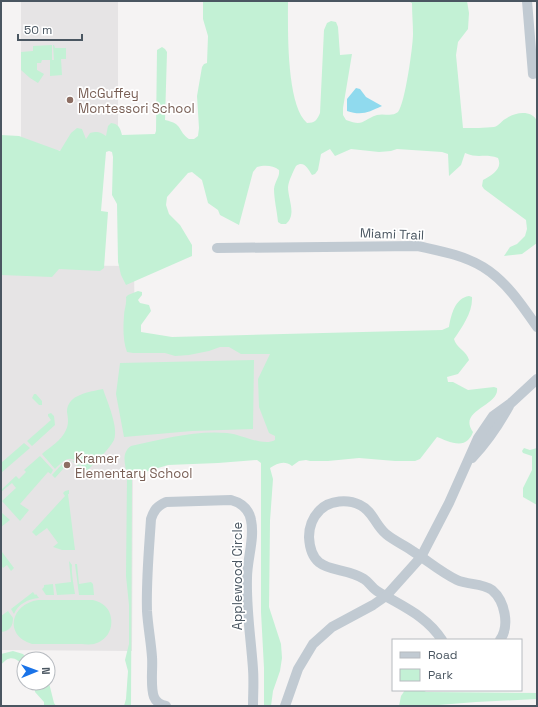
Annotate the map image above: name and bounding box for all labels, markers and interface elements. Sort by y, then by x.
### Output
scale bar [18,16,82,42]
text: 50 m [24,22,52,38]
place label: McGuffey Montessori School [78,85,195,117]
marker: McGuffey Montessori School [65,95,75,105]
street label: Miami Trail [359,224,425,244]
place label: Kramer Elementary School [75,450,192,482]
marker: Kramer Elementary School [62,460,72,470]
street label: Applewood Circle [229,522,246,630]
legend [392,639,522,691]
text: Road [428,647,457,663]
north arrow [16,651,56,691]
text: N [39,667,53,675]
text: Park [428,667,453,683]

